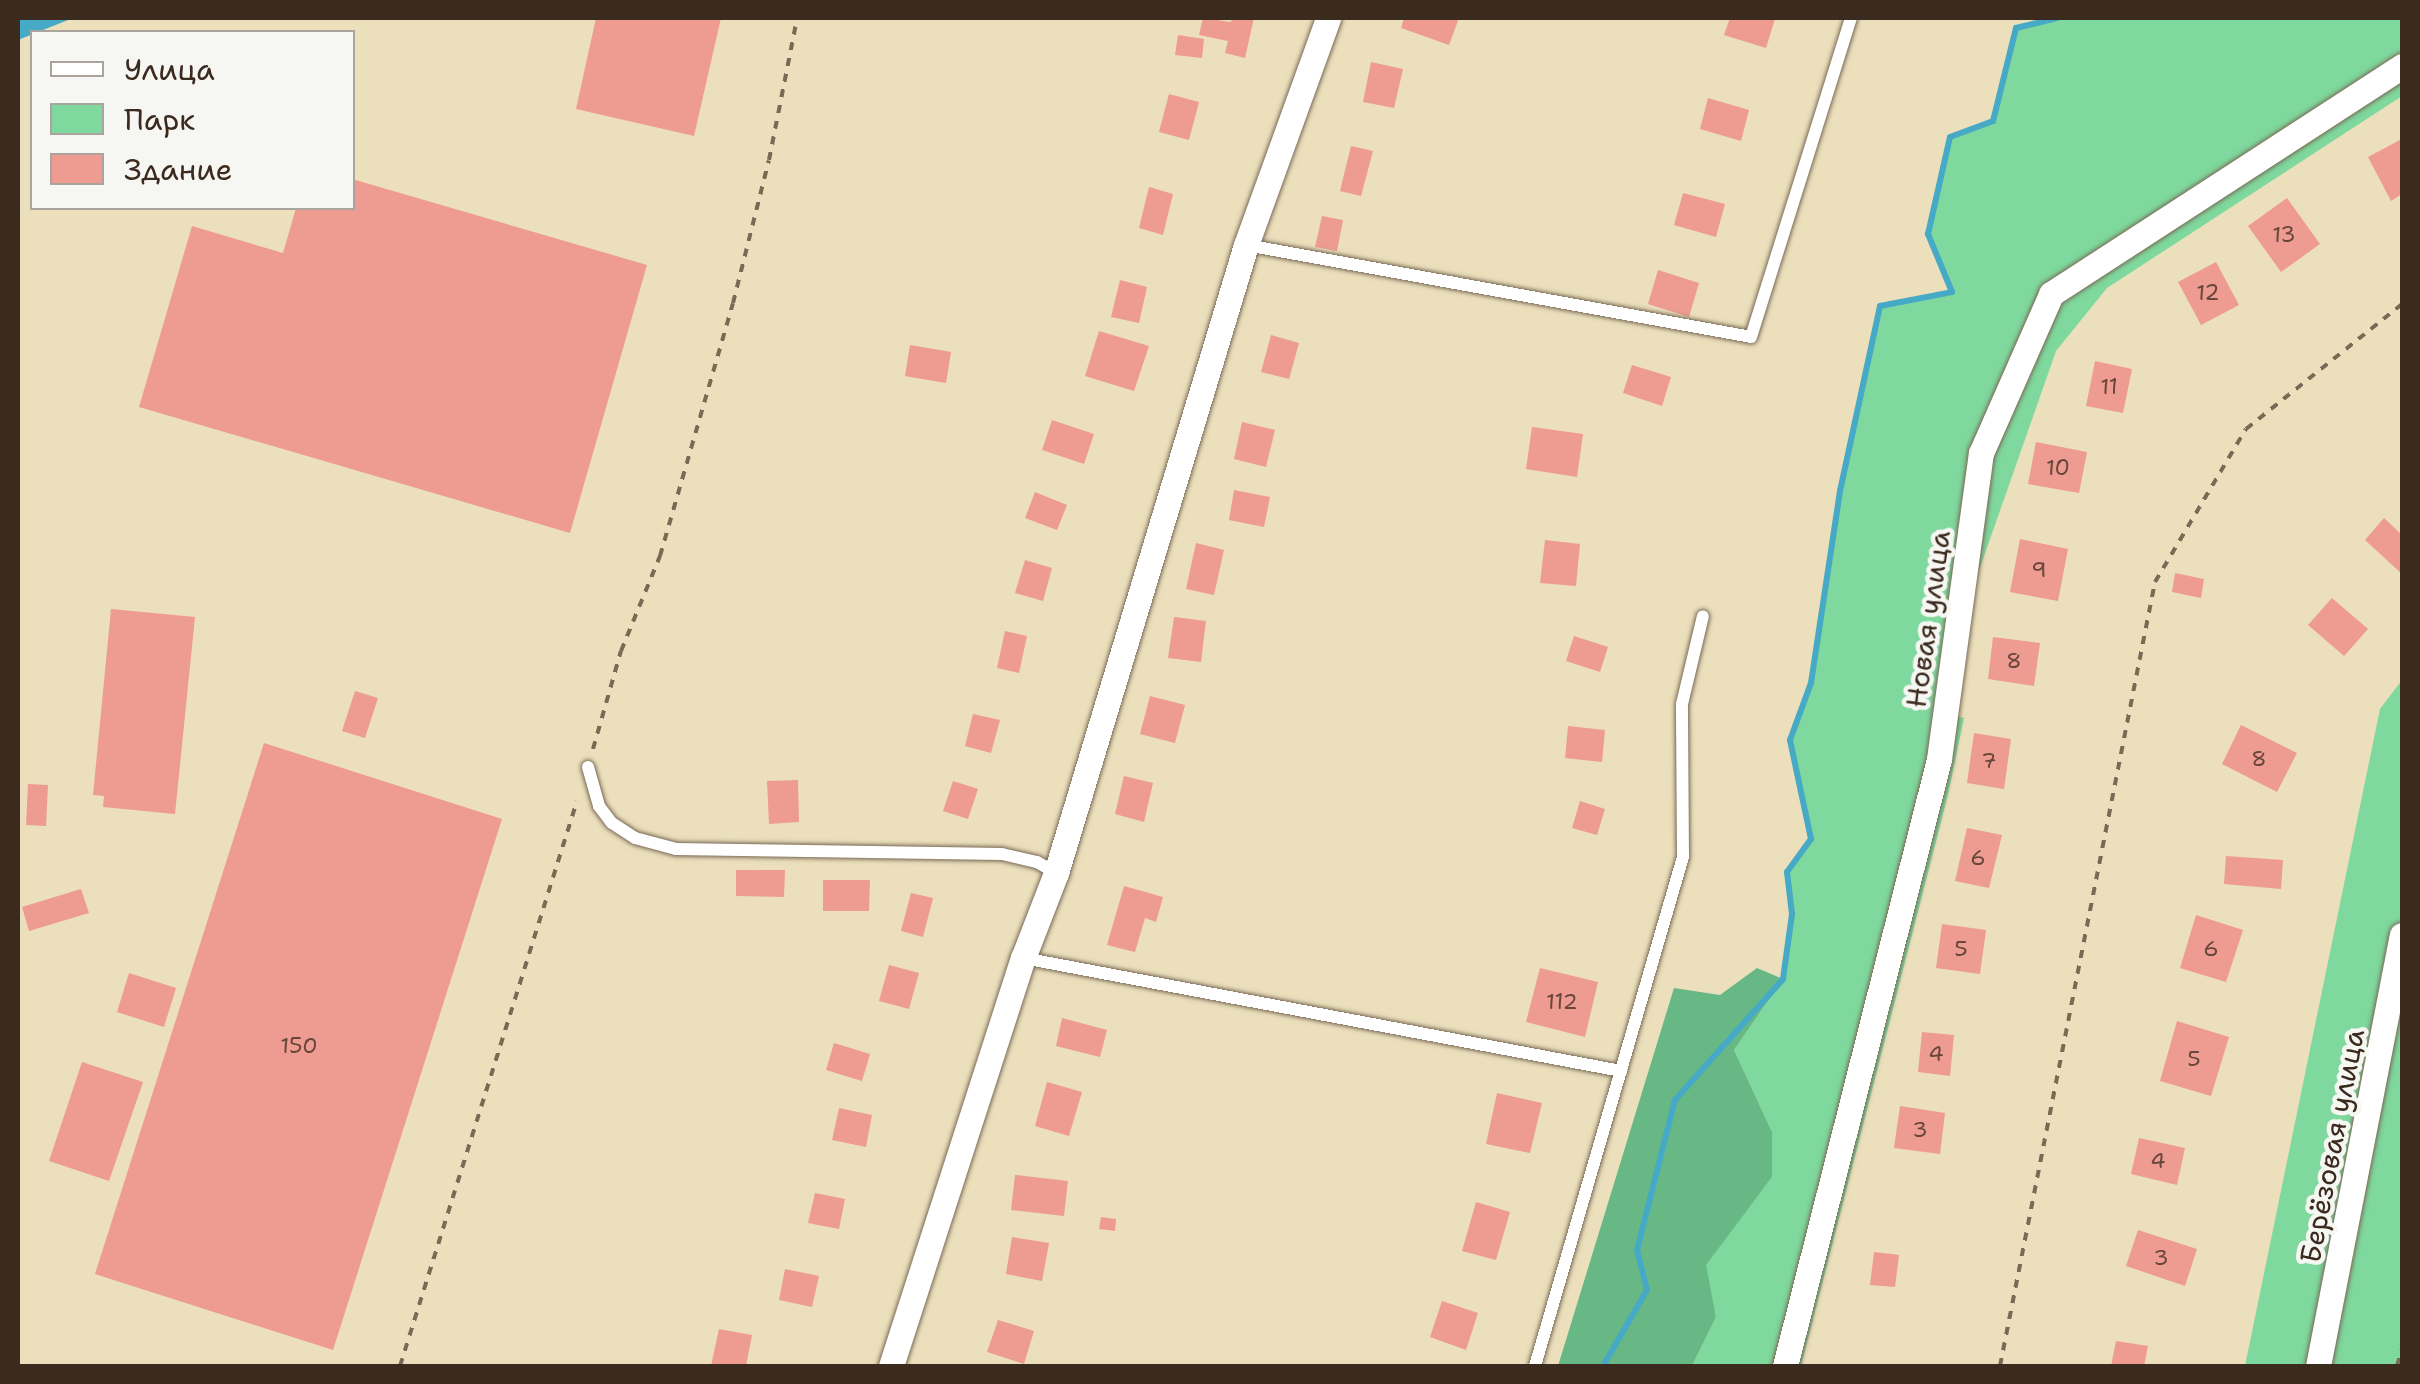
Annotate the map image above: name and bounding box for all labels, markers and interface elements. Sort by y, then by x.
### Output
legend [30,30,355,210]
text: Улица [124,49,215,90]
text: Парк [124,99,195,140]
text: Здание [124,149,233,190]
house number: 13 [2272,222,2296,248]
house number: 12 [2196,280,2220,306]
house number: 11 [2100,374,2118,400]
house number: 10 [2046,455,2070,481]
street label: Новая улица [1899,528,1957,710]
house number: 9 [2031,557,2047,583]
house number: 8 [2006,648,2022,674]
house number: 8 [2251,746,2267,772]
house number: 7 [1981,748,1997,774]
house number: 6 [1970,845,1986,871]
house number: 5 [1954,936,1968,962]
house number: 6 [2203,936,2219,962]
house number: 112 [1546,989,1578,1015]
street label: Берёзовая улица [2293,1026,2371,1266]
house number: 150 [280,1033,318,1059]
house number: 4 [1928,1041,1944,1067]
house number: 5 [2187,1046,2201,1072]
house number: 3 [1912,1117,1928,1143]
house number: 4 [2150,1148,2166,1174]
house number: 3 [2153,1245,2169,1271]

